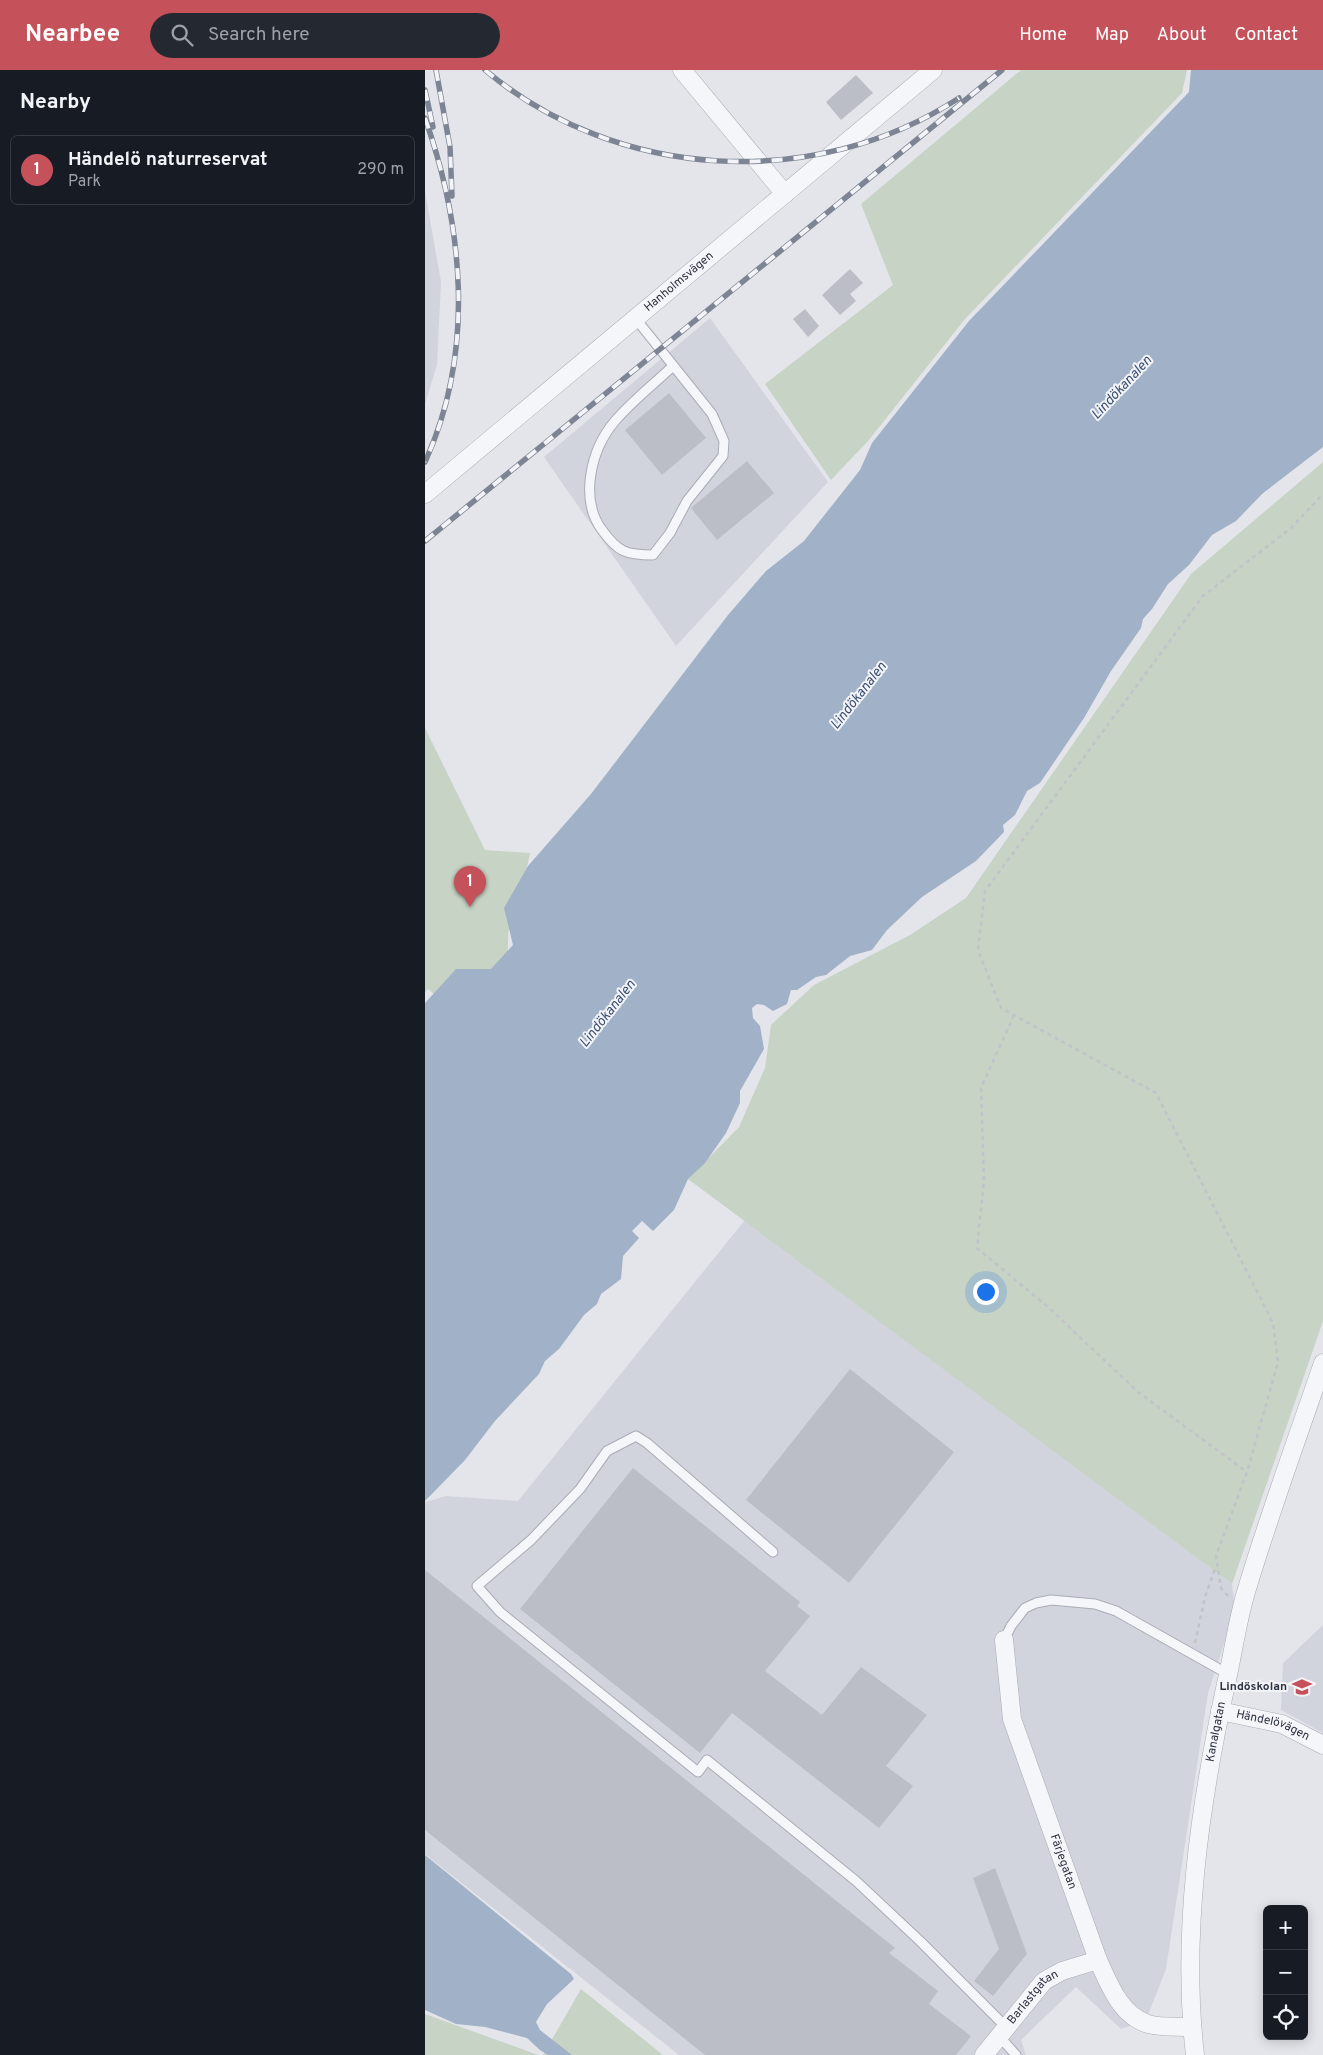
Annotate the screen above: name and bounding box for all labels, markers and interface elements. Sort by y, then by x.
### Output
search box [150,13,500,58]
text: Nearbee [25,20,120,50]
icon: search [168,21,196,49]
text: Search here [208,23,310,47]
text: Home [1019,24,1067,47]
text: Map [1095,24,1129,47]
text: About [1157,24,1206,47]
text: Contact [1234,24,1298,47]
text: Nearby [20,89,91,116]
text: Händelö naturreservat [68,148,268,172]
text: 1 [34,160,40,180]
text: 290 m [357,160,404,180]
text: Park [68,172,101,192]
street label: Hanholmsvägen [641,248,717,316]
water label: Lindökanalen [1088,352,1156,423]
water label: Lindökanalen [827,659,891,733]
pin: 1 [454,866,486,907]
water label: Lindökanalen [576,977,640,1051]
your location [973,1279,999,1305]
school or university icon: Lindöskolan [1291,1676,1313,1698]
place label: Lindöskolan [1220,1679,1287,1695]
street label: Kanalgatan [1203,1700,1230,1763]
street label: Händelövägen [1235,1707,1312,1745]
street label: Färjegatan [1046,1832,1080,1892]
map controls [1263,1905,1308,2040]
button: + [1263,1905,1308,1950]
button: − [1263,1950,1308,1995]
street label: Barlastgatan [1004,1967,1061,2028]
button: locate [1263,1995,1308,2040]

